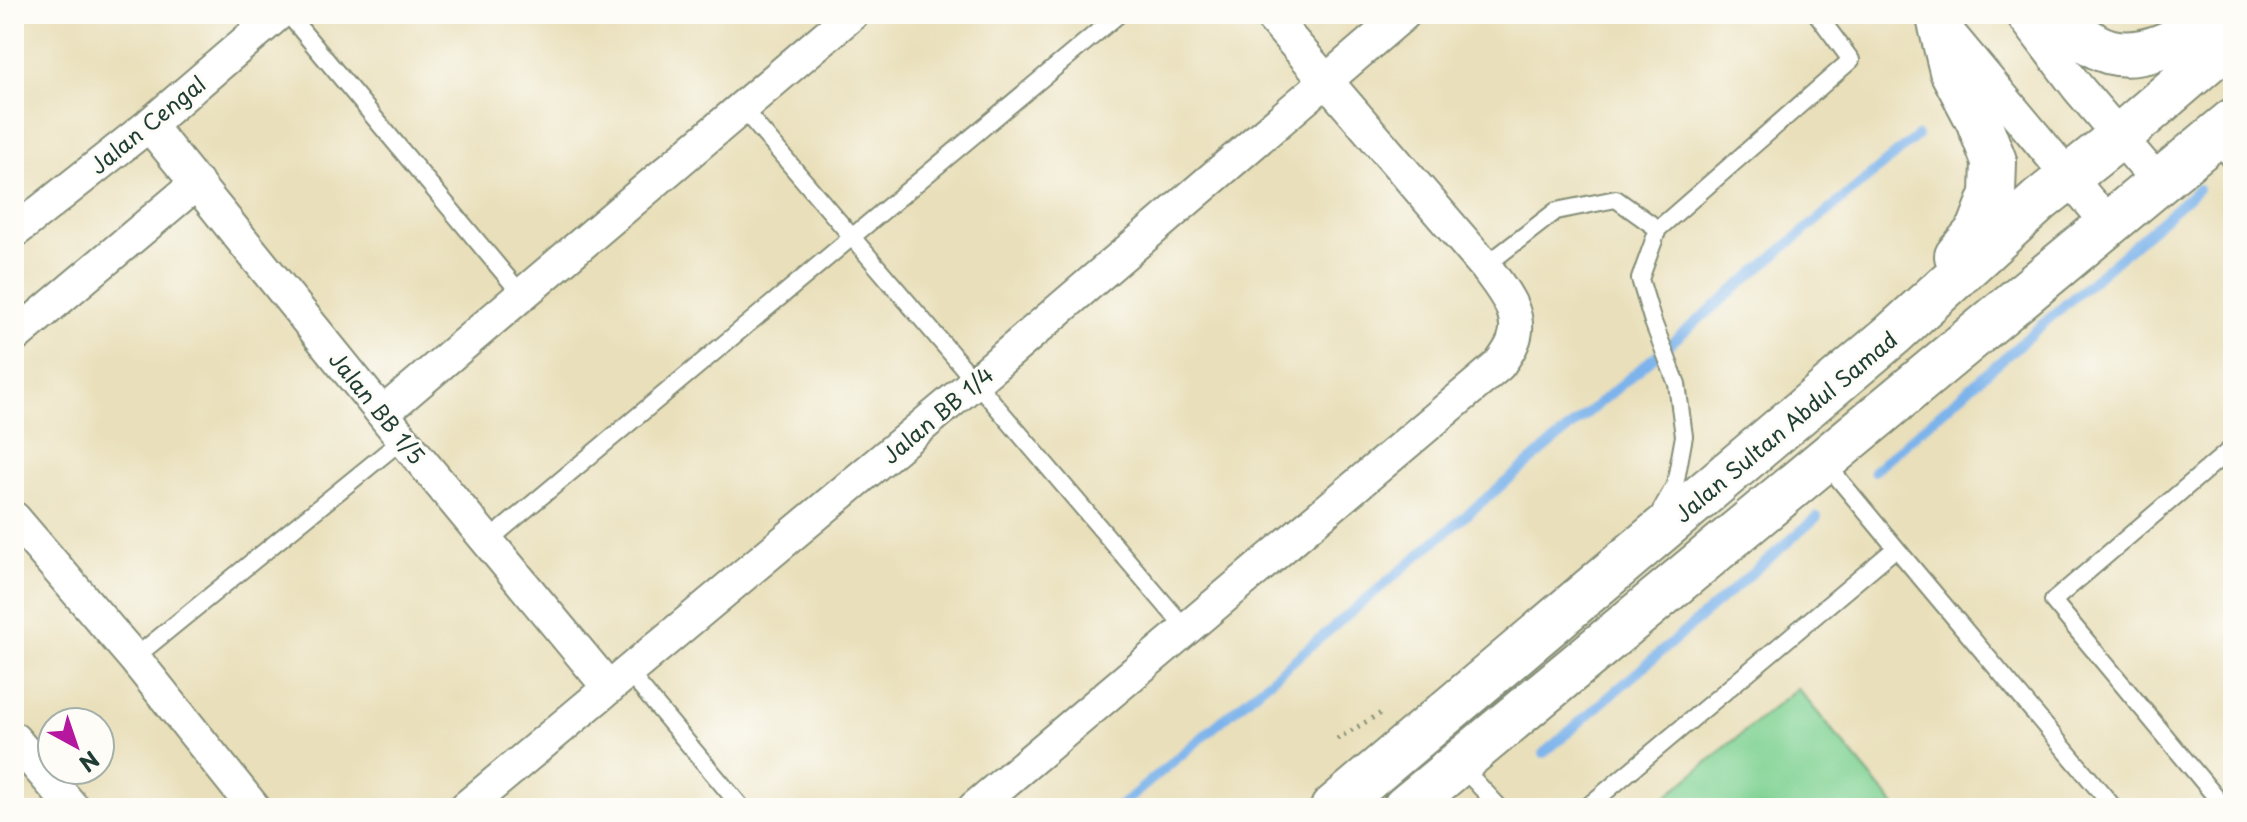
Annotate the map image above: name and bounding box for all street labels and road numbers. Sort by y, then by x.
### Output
street label: Jalan Cengal [82,67,212,181]
street label: Jalan Sultan Abdul Samad [1666,323,1904,529]
street label: Jalan BB 1/5 [322,343,434,471]
street label: Jalan BB 1/4 [874,357,1000,471]

